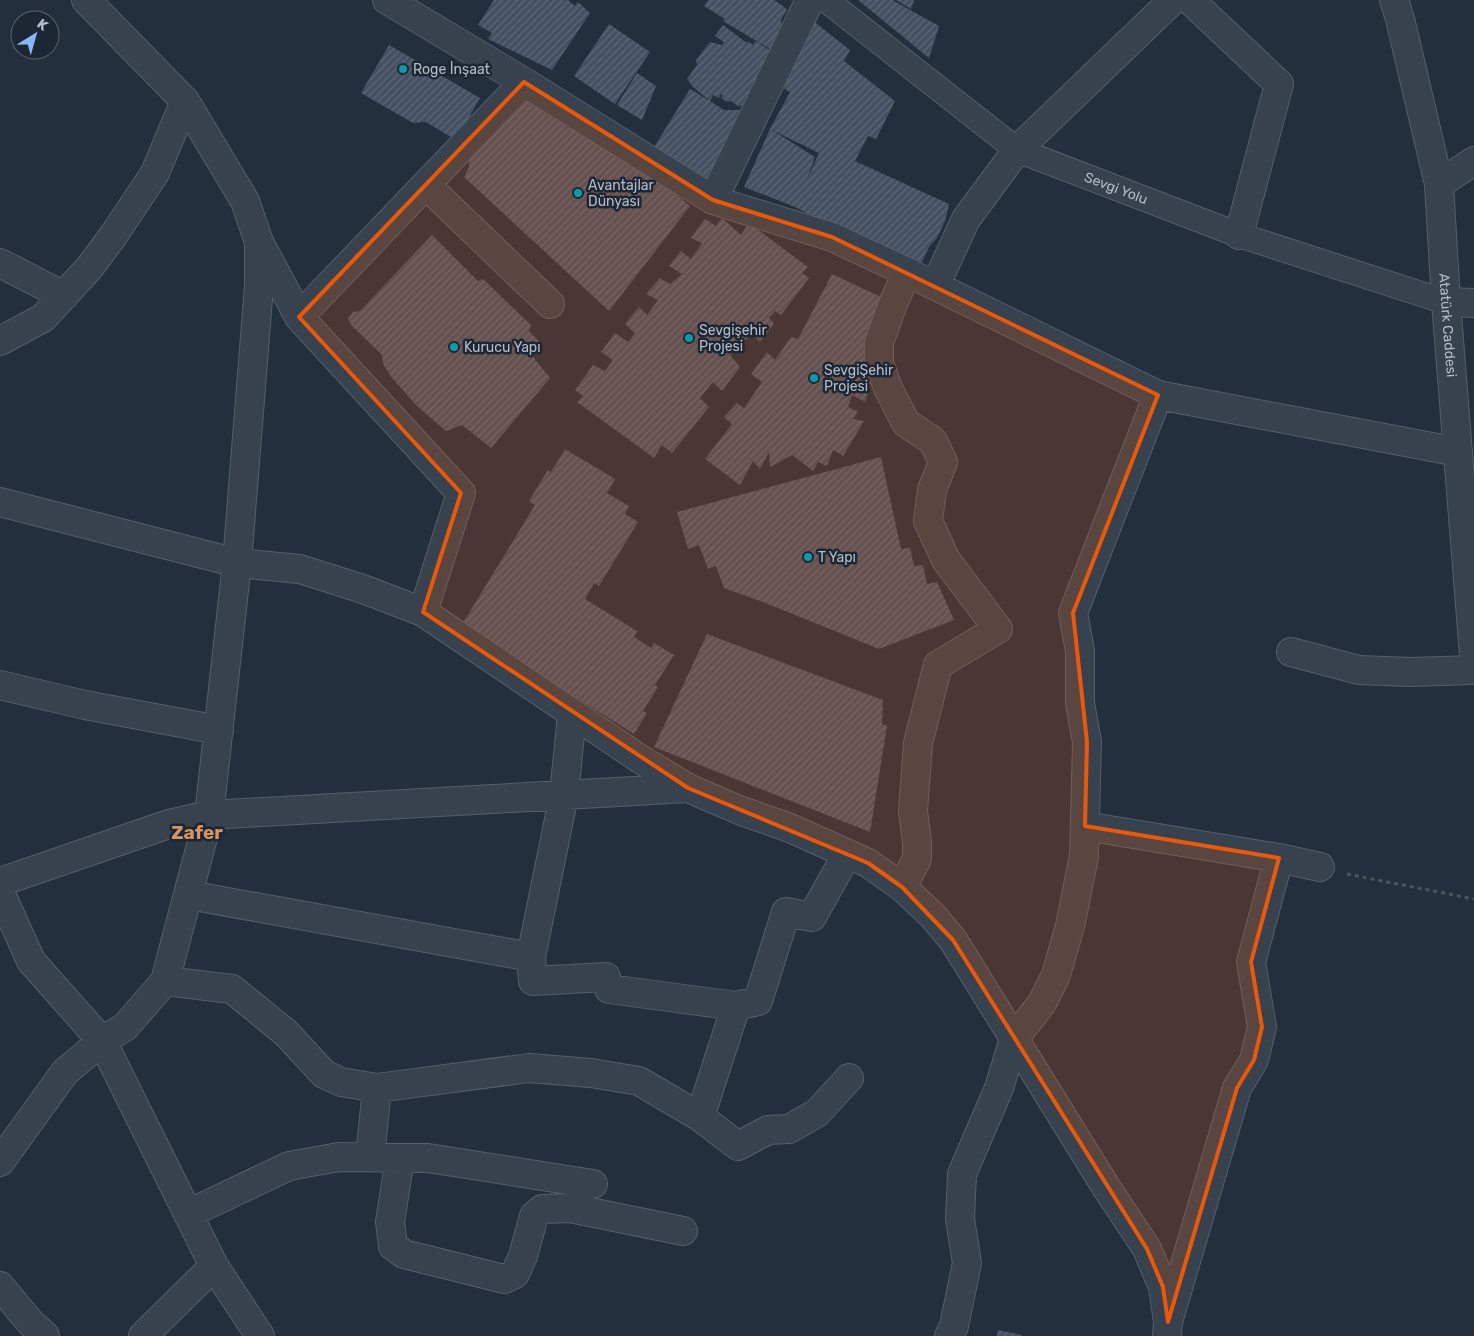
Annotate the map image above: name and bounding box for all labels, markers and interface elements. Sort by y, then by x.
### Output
north arrow [10,10,60,60]
text: K [34,15,52,35]
place label: Roge İnşaat [413,61,491,78]
marker: Roge İnşaat [397,63,409,75]
street label: Sevgi Yolu [1082,168,1150,208]
place label: Avantajlar Dünyası [588,177,655,210]
marker: Avantajlar Dünyası [572,187,584,199]
street label: Atatürk Caddesi [1436,273,1460,378]
place label: Sevgişehir Projesi [699,322,767,355]
marker: Sevgişehir Projesi [683,332,695,344]
place label: Kurucu Yapı [464,339,541,356]
marker: Kurucu Yapı [448,341,460,353]
place label: SevgiŞehir Projesi [824,362,894,395]
marker: SevgiŞehir Projesi [808,372,820,384]
place label: T Yapı [818,549,856,566]
marker: T Yapı [802,551,814,563]
district label: Zafer [171,821,223,844]

